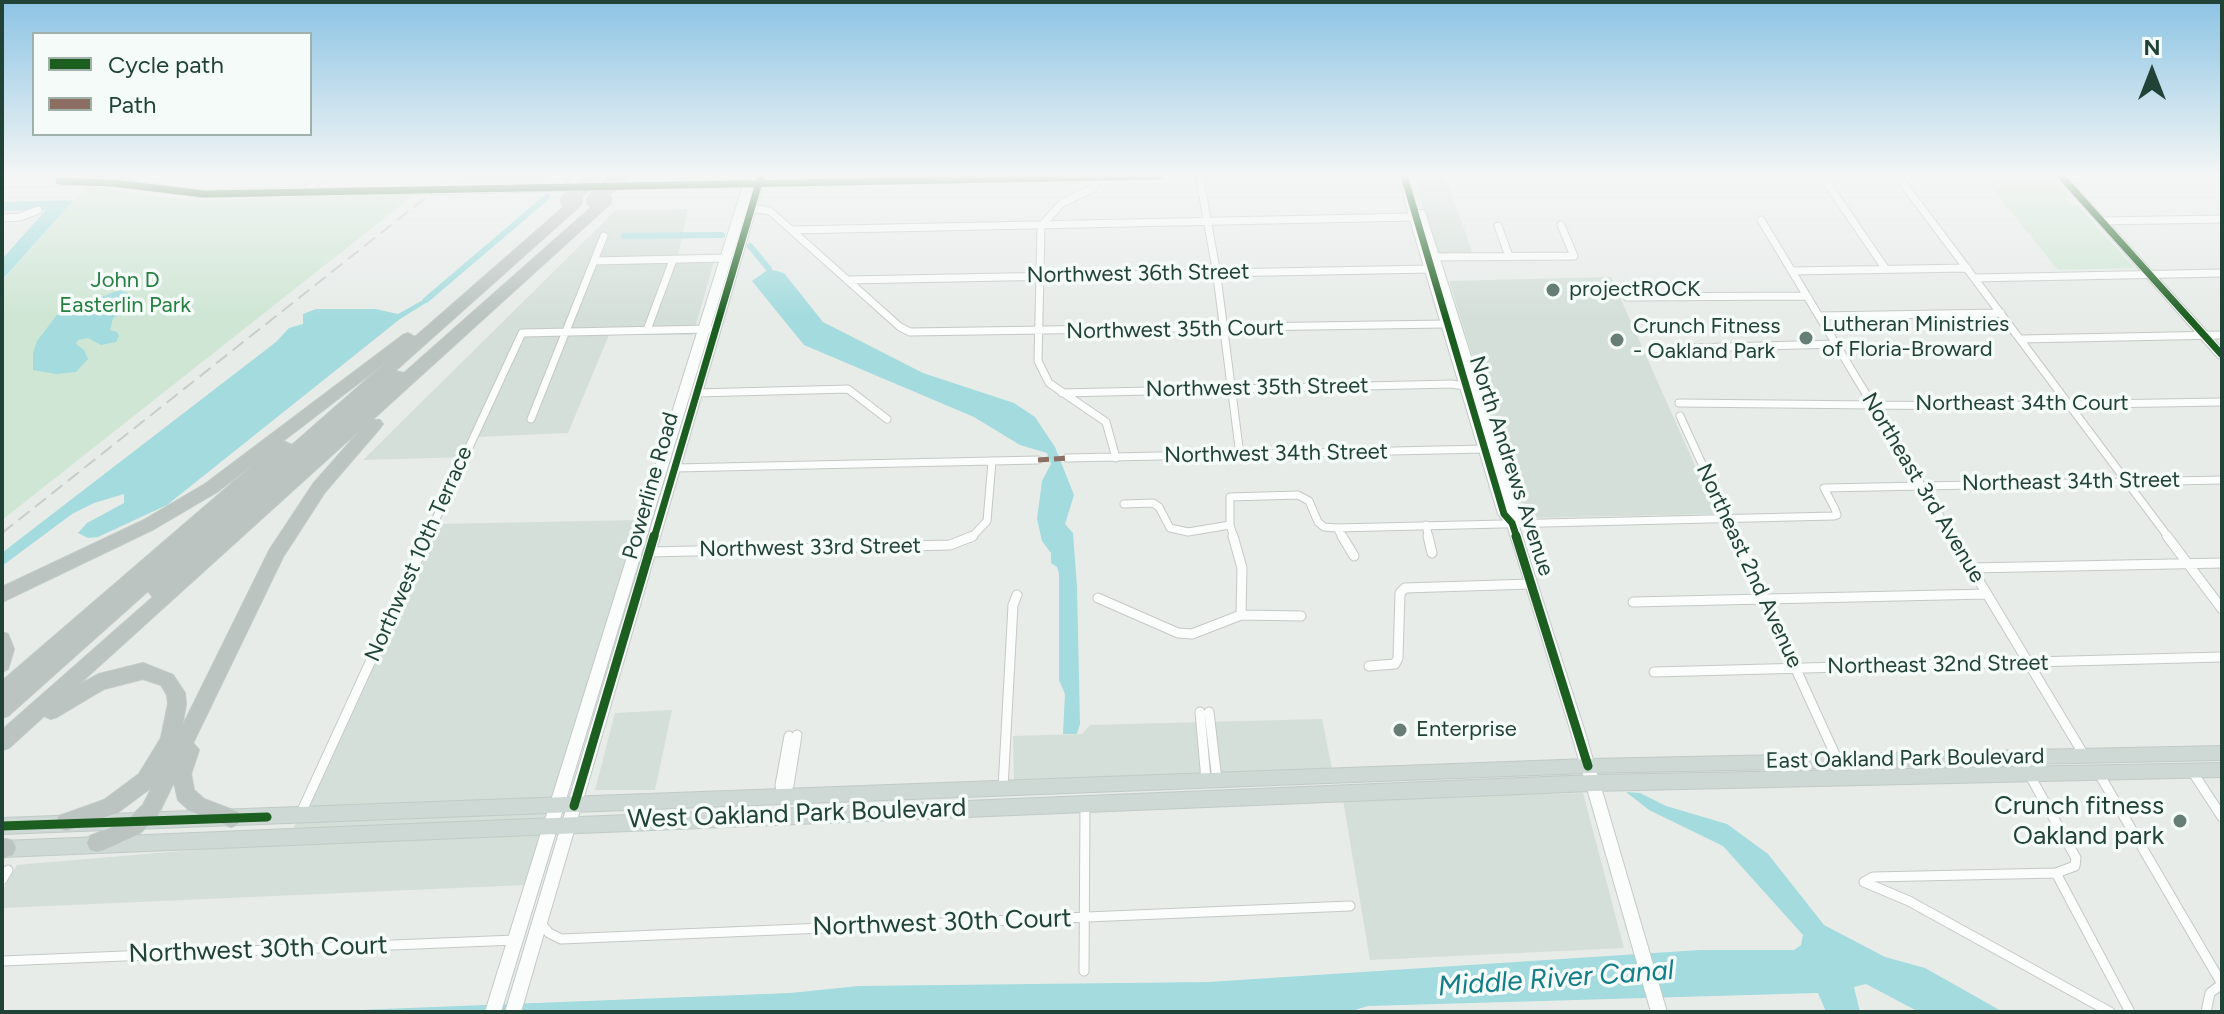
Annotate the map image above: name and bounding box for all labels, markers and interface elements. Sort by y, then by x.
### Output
legend [32,32,312,136]
north arrow [2112,32,2192,112]
text: N [2143,34,2161,61]
text: Cycle path [108,50,224,79]
text: Path [108,90,156,119]
street label: Northwest 36th Street [1026,259,1250,289]
park label: John D Easterlin Park [59,268,191,320]
place label: projectROCK [1569,277,1700,303]
marker: projectROCK [1544,281,1562,299]
place label: Lutheran Ministries of Floria-Broward [1822,312,2009,364]
place label: Crunch Fitness - Oakland Park [1633,314,1781,366]
street label: Northwest 35th Court [1066,315,1284,345]
marker: Lutheran Ministries of Floria-Broward [1797,329,1815,347]
marker: Crunch Fitness - Oakland Park [1608,331,1626,349]
street label: North Andrews Avenue [1463,353,1559,579]
street label: Northwest 35th Street [1145,373,1369,403]
street label: Northeast 3rd Avenue [1856,388,1990,588]
street label: Northeast 34th Court [1915,391,2129,417]
street label: Powerline Road [617,409,685,563]
street label: Northwest 34th Street [1164,439,1388,469]
street label: Northwest 10th Terrace [360,442,478,666]
street label: Northeast 2nd Avenue [1690,460,1808,672]
street label: Northeast 34th Street [1962,467,2180,497]
street label: Northwest 33rd Street [699,533,921,563]
street label: Northeast 32nd Street [1827,650,2049,680]
place label: Enterprise [1416,717,1517,743]
marker: Enterprise [1391,721,1409,739]
street label: East Oakland Park Boulevard [1765,743,2045,775]
place label: Crunch fitness Oakland park [1994,790,2164,852]
street label: West Oakland Park Boulevard [627,792,967,836]
marker: Crunch fitness Oakland park [2171,812,2189,830]
street label: Northwest 30th Court [812,903,1072,943]
street label: Northwest 30th Court [128,930,388,970]
water label: Middle River Canal [1437,954,1675,1004]

